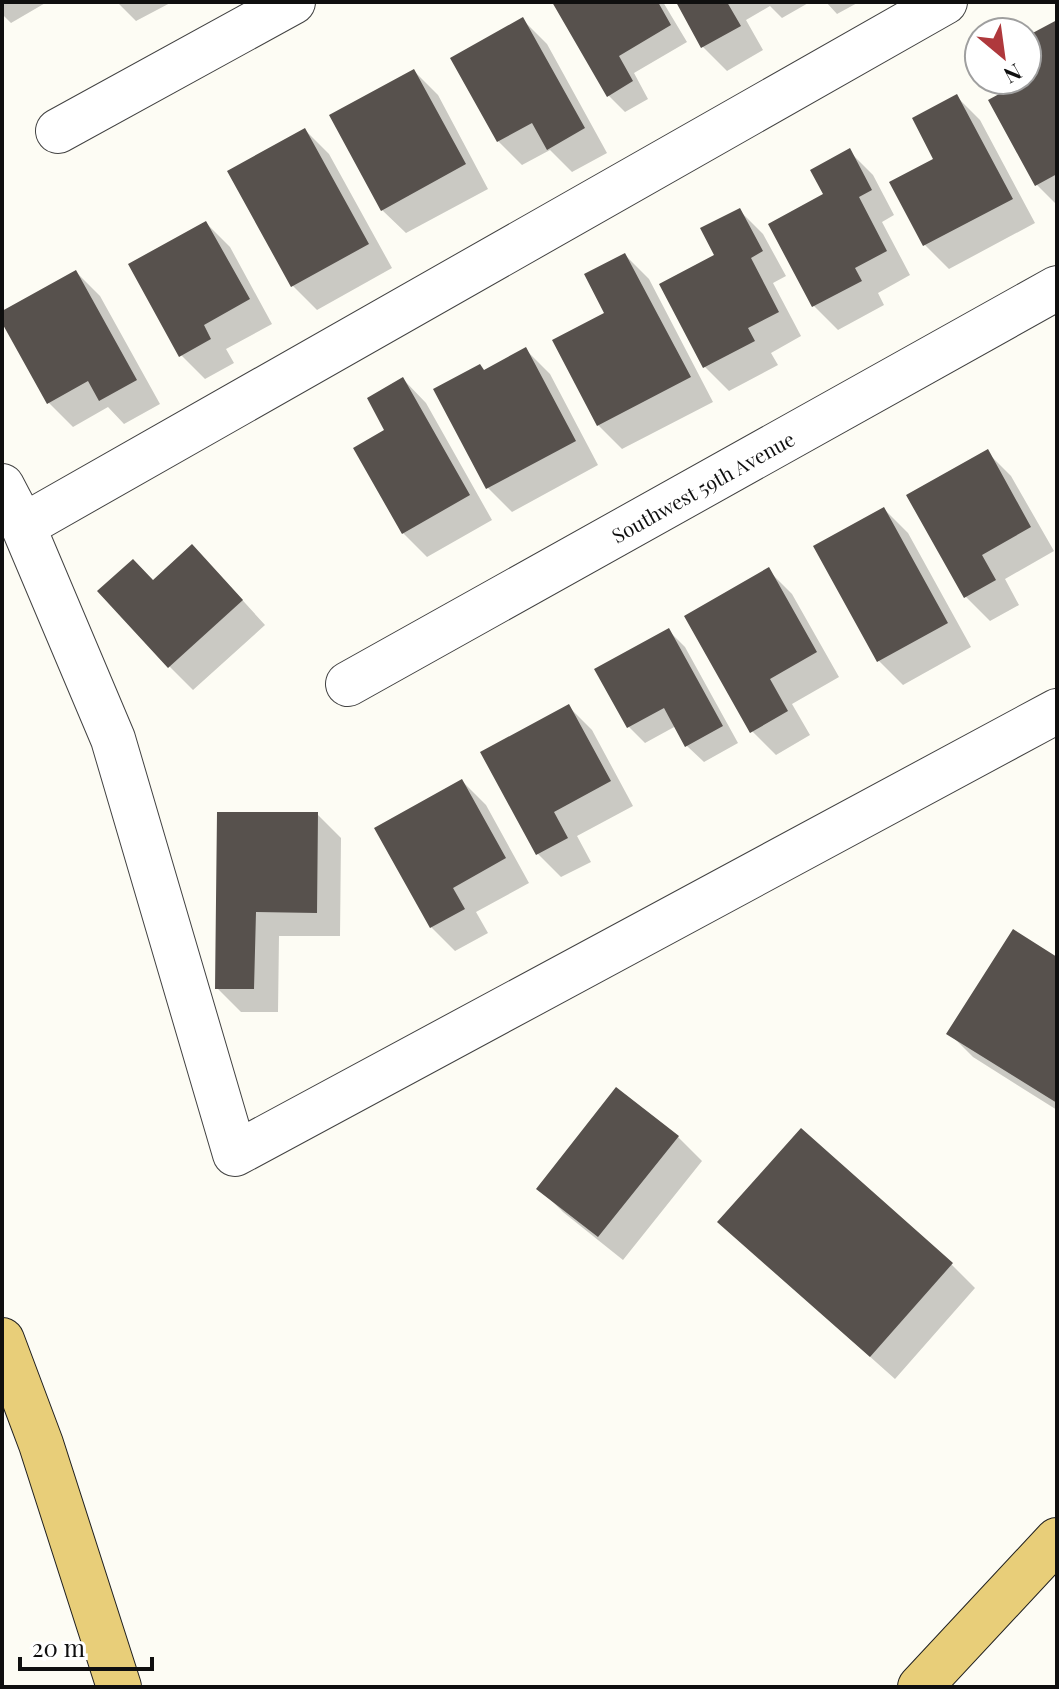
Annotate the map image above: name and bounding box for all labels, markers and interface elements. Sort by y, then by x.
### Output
north arrow [963,16,1043,96]
text: N [999,57,1027,91]
street label: Southwest 59th Avenue [606,424,799,548]
scale bar [20,1621,152,1671]
text: 20 m [32,1631,85,1663]

